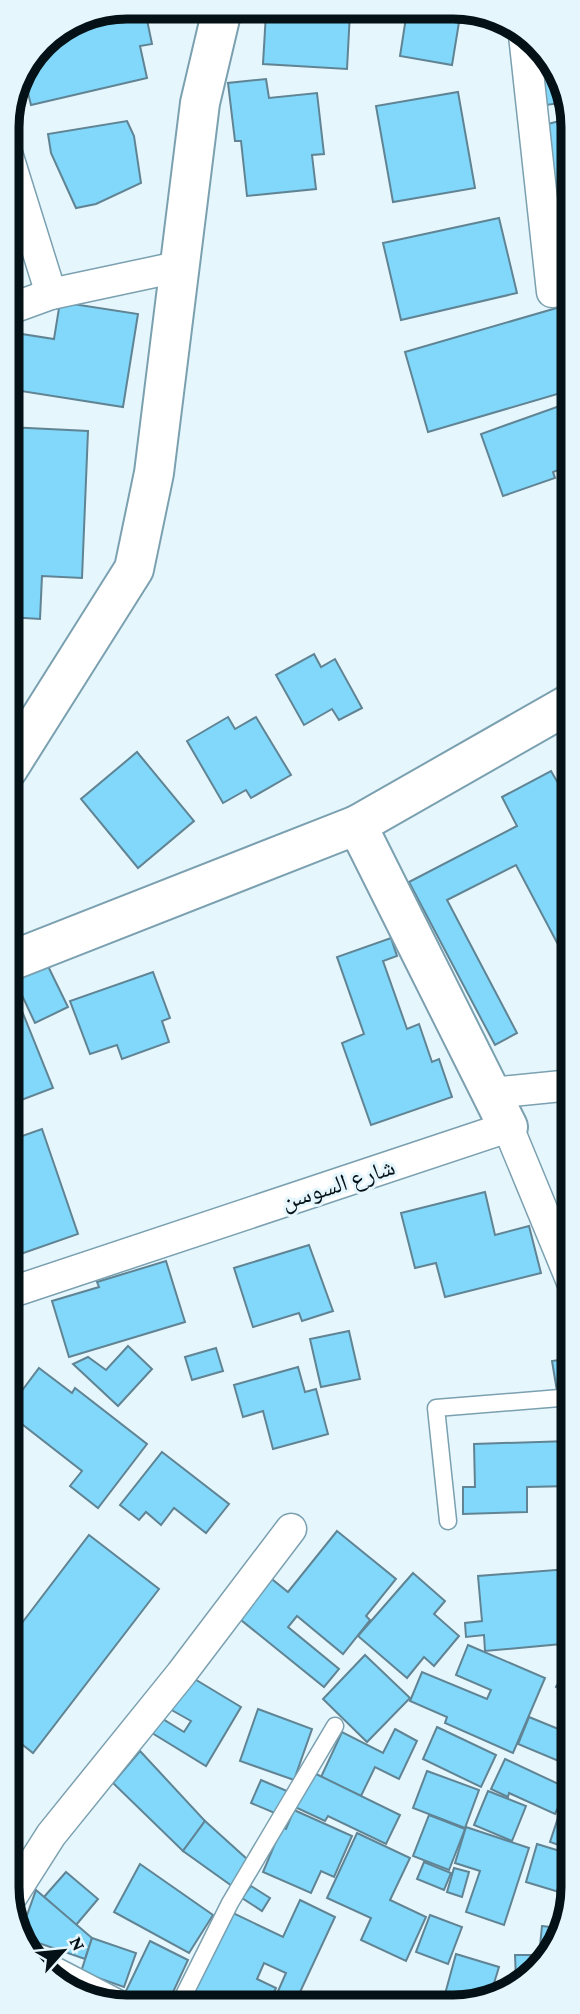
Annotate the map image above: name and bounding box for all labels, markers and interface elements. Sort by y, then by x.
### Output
street label: شارع السوسن [278,1152,399,1216]
north arrow [28,1916,98,1986]
text: N [65,1933,90,1954]

